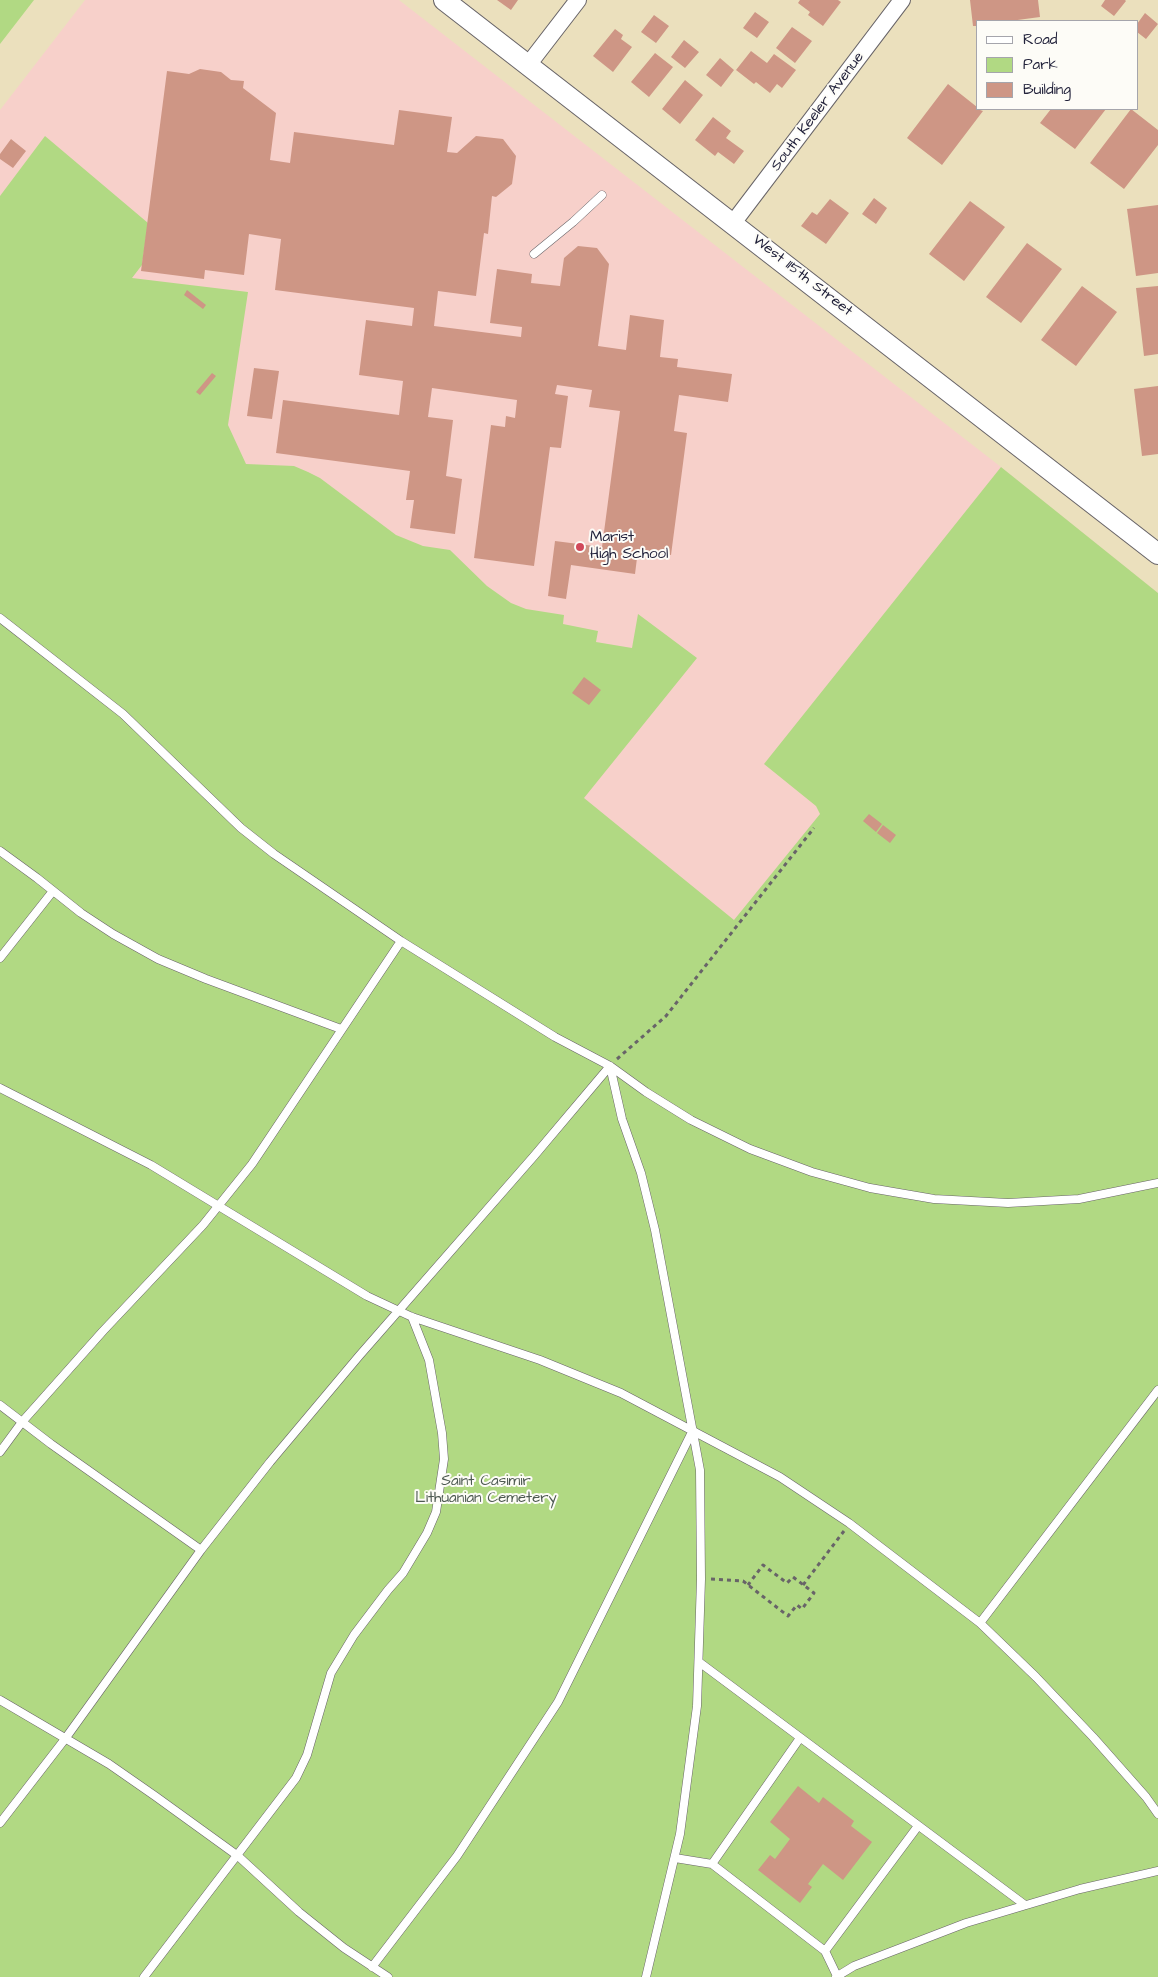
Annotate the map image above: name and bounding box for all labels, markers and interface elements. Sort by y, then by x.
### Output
legend [976,20,1138,110]
text: Road [1023,29,1057,50]
street label: South Keeler Avenue [767,49,869,175]
text: Park [1023,54,1058,75]
text: Building [1023,79,1071,100]
street label: West 115th Street [748,231,856,321]
place label: Marist High School [590,529,668,564]
marker: Marist High School [574,541,586,553]
park label: Saint Casimir Lithuanian Cemetery [415,1473,557,1508]

